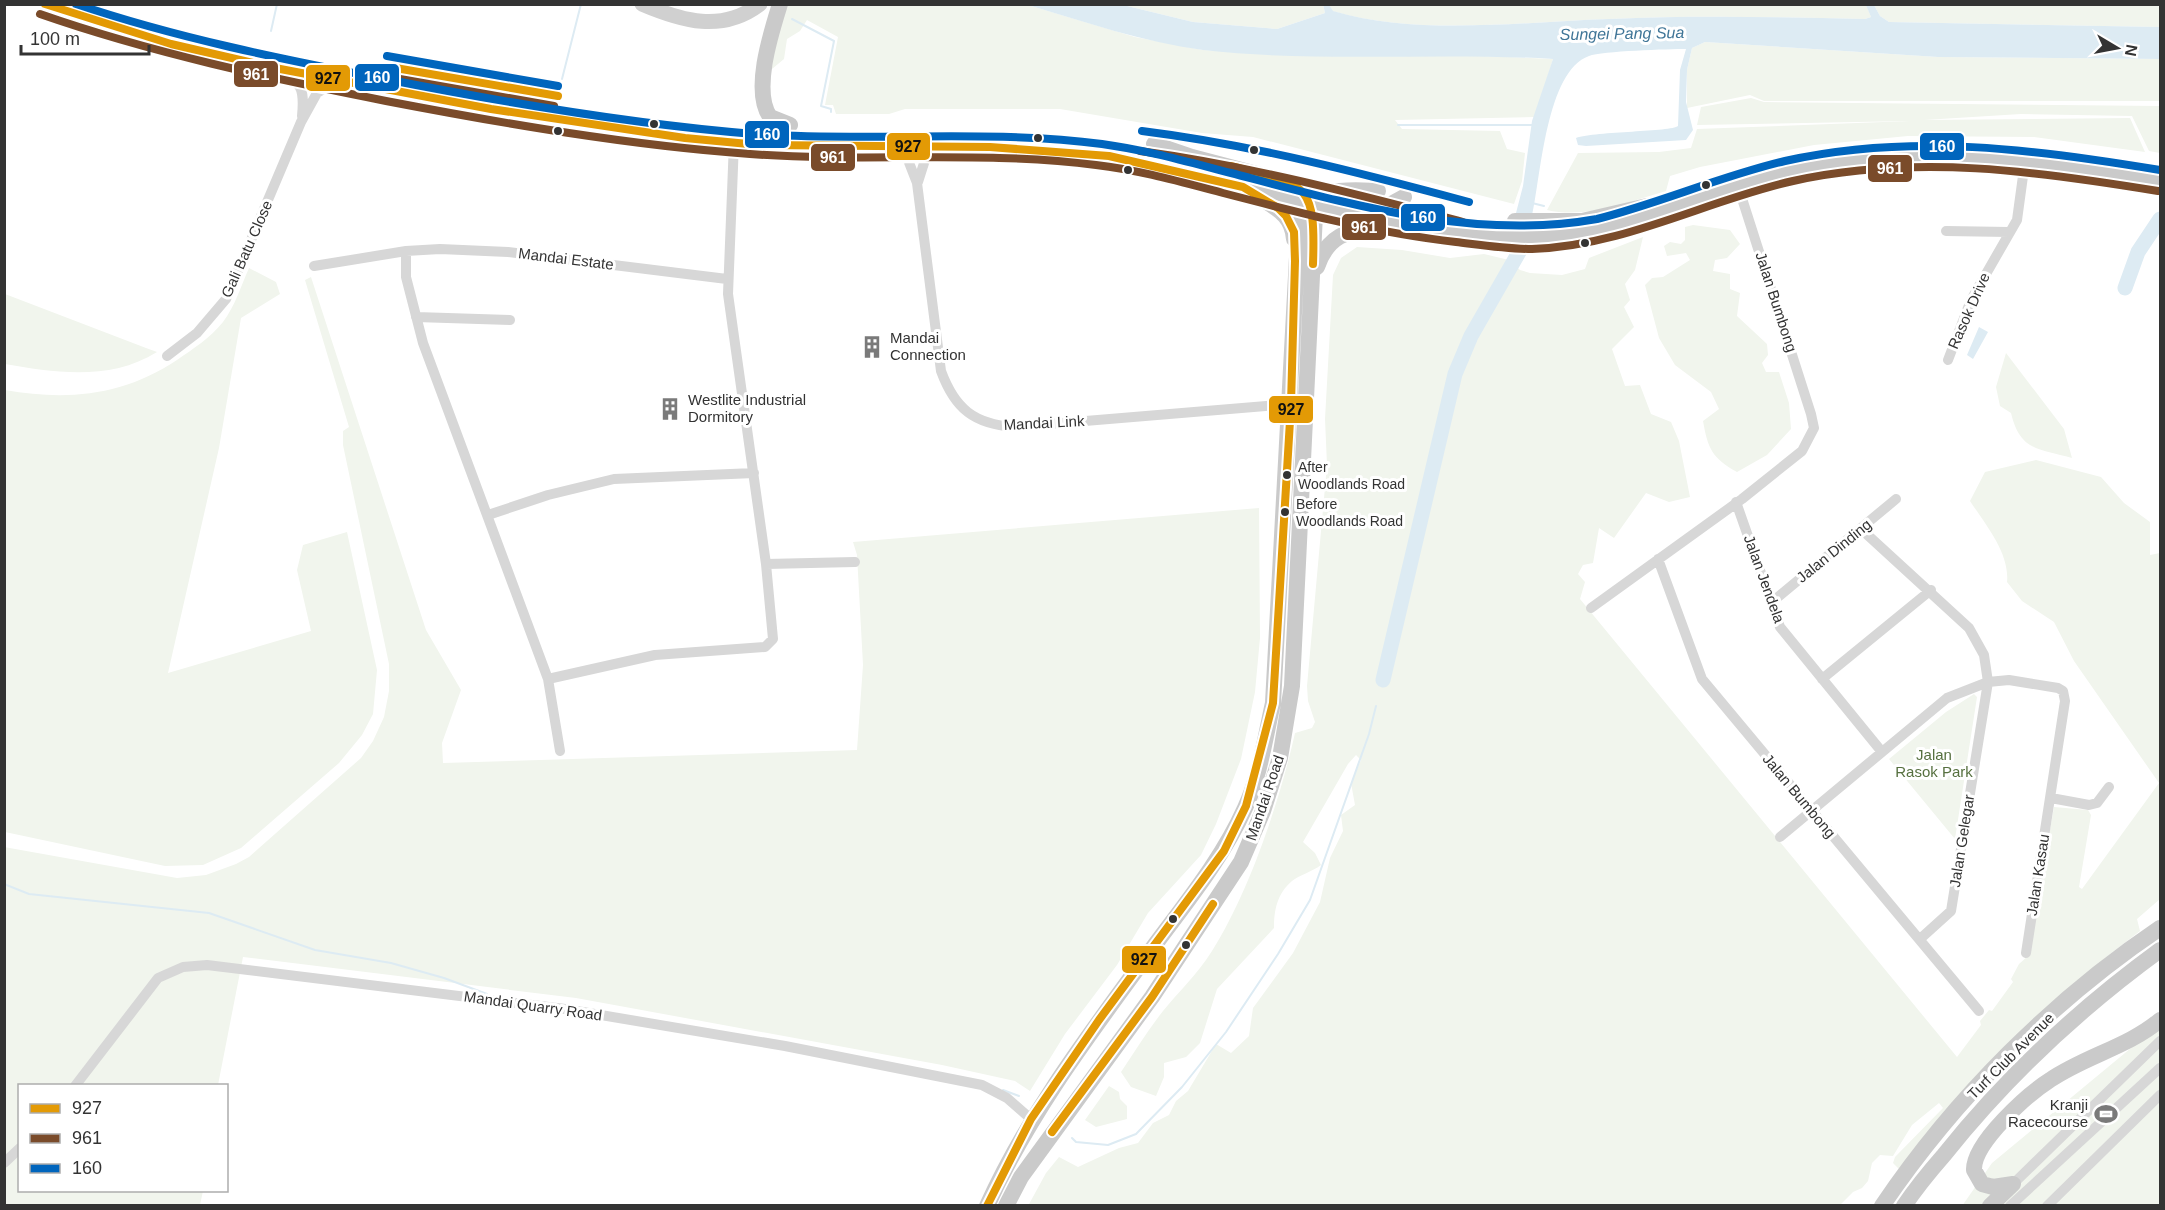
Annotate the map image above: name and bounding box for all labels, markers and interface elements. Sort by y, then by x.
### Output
scale bar [21,18,148,56]
north arrow [2087,18,2147,78]
water label: Sungei Pang Sua [1560,24,1685,43]
text: 100 m [30,29,80,49]
text: N [2122,43,2141,58]
line badge: 961 [233,60,279,88]
line badge: 160 [354,63,400,92]
line badge: 927 [305,64,351,92]
text: 961 [243,66,269,83]
text: 160 [364,69,390,86]
text: 927 [315,70,341,87]
unlabelled marker [648,118,660,130]
line badge: 160 [744,120,790,149]
unlabelled marker [552,125,564,137]
text: 160 [754,126,780,143]
line badge: 927 [886,132,931,161]
unlabelled marker [1032,132,1044,144]
line badge: 160 [1919,132,1965,161]
text: 927 [895,138,921,155]
text: 160 [1929,138,1955,155]
line badge: 961 [810,143,856,172]
unlabelled marker [1248,144,1260,156]
text: 961 [820,149,846,166]
line badge: 961 [1867,154,1913,183]
text: 961 [1877,160,1903,177]
unlabelled marker [1122,164,1134,176]
unlabelled marker [1700,179,1712,191]
street label: Gali Batu Close [218,198,276,300]
line badge: 160 [1400,203,1446,232]
text: 160 [1410,209,1436,226]
line badge: 961 [1341,213,1387,241]
text: 961 [1351,219,1377,236]
unlabelled marker [1579,237,1591,249]
street label: Mandai Estate [517,244,615,273]
street label: Jalan Bumbong [1752,250,1801,354]
street label: Rasok Drive [1944,270,1993,352]
place label: Mandai Connection [890,329,966,363]
building icon: Mandai Connection [859,334,885,360]
place label: Westlite Industrial Dormitory [688,391,806,425]
line badge: 927 [1268,395,1314,424]
building icon: Westlite Industrial Dormitory [657,396,683,422]
text: 927 [1278,401,1304,418]
street label: Mandai Link [1003,412,1085,433]
place label: After Woodlands Road [1298,459,1405,492]
marker: After Woodlands Road [1281,469,1293,481]
place label: Before Woodlands Road [1296,496,1403,529]
marker: Before Woodlands Road [1279,506,1291,518]
street label: Jalan Dinding [1793,515,1874,586]
street label: Jalan Jendela [1741,532,1789,626]
park label: Jalan Rasok Park [1895,746,1973,780]
street label: Jalan Bumbong [1759,750,1839,841]
street label: Mandai Road [1242,753,1287,843]
street label: Jalan Gelegar [1946,793,1977,888]
street label: Jalan Kasau [2023,833,2052,917]
unlabelled marker [1167,913,1179,925]
unlabelled marker [1180,939,1192,951]
line badge: 927 [1121,945,1167,974]
text: 927 [1131,951,1157,968]
street label: Mandai Quarry Road [463,987,603,1024]
street label: Turf Club Avenue [1964,1009,2057,1102]
legend [18,1084,228,1192]
place label: Kranji Racecourse [2008,1096,2088,1130]
text: 927 [72,1098,102,1118]
sports icon: Kranji Racecourse [2093,1101,2119,1127]
text: 961 [72,1128,102,1148]
text: 160 [72,1158,102,1178]

